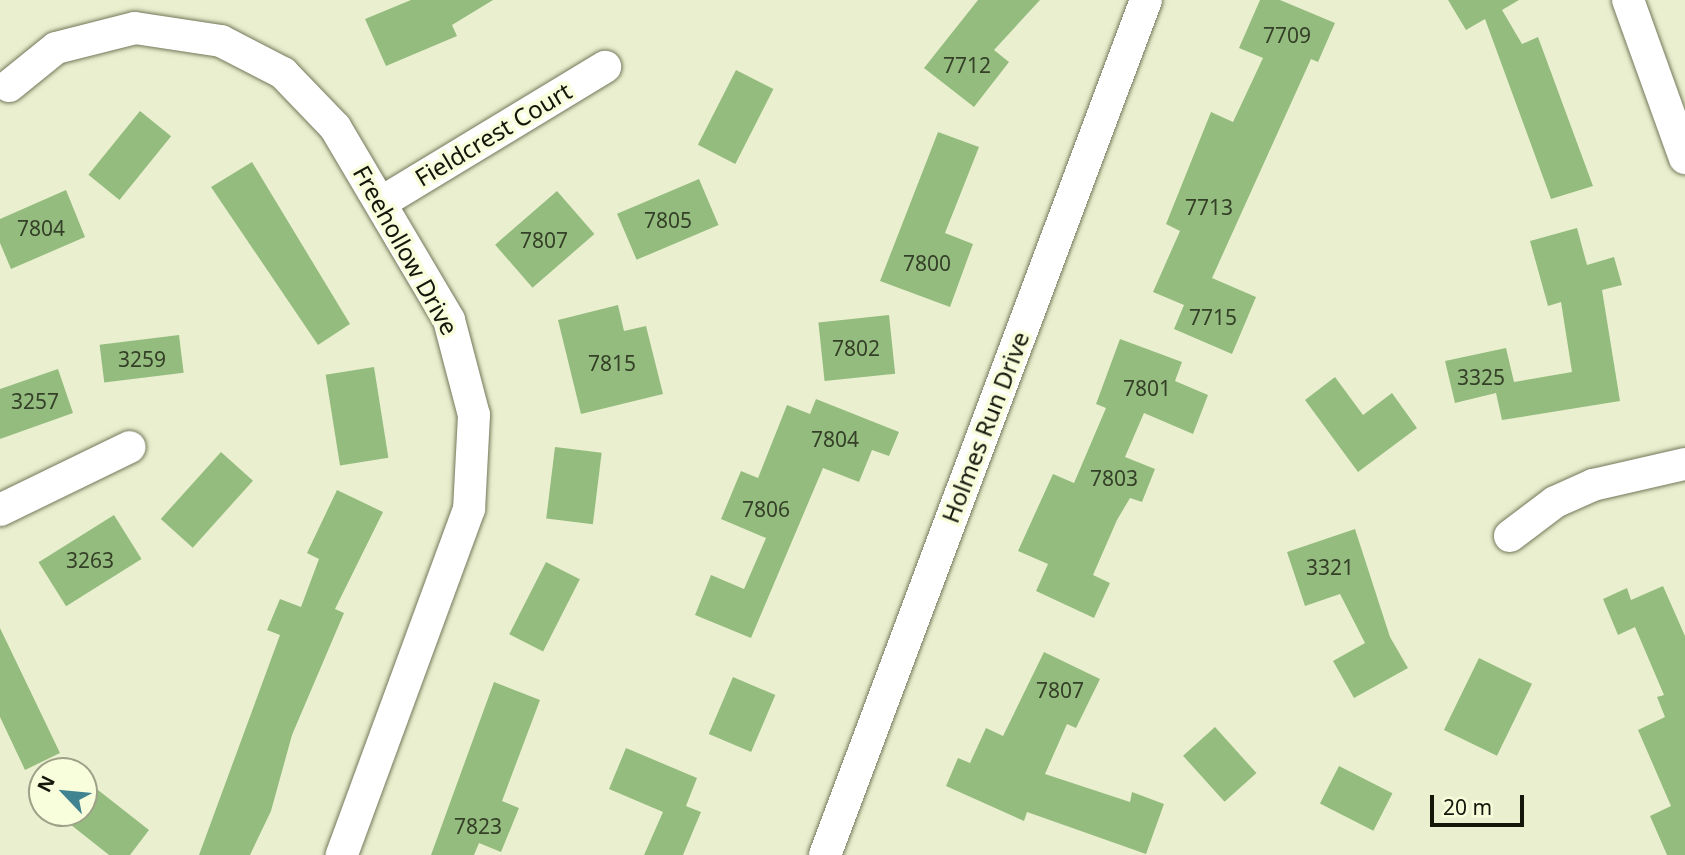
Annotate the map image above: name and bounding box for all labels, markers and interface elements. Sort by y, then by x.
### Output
house number: 7709 [1263,22,1311,48]
house number: 7712 [943,52,991,78]
street label: Fieldcrest Court [410,76,576,192]
street label: Freehollow Drive [348,160,464,340]
house number: 7713 [1185,194,1233,220]
house number: 7805 [644,207,692,233]
house number: 7804 [17,215,65,241]
house number: 7807 [520,227,568,253]
house number: 7800 [903,250,951,276]
house number: 7715 [1189,304,1237,330]
street label: Holmes Run Drive [935,327,1035,527]
house number: 7802 [832,335,880,361]
house number: 3259 [118,346,166,372]
house number: 7815 [588,350,636,376]
house number: 3325 [1457,364,1505,390]
house number: 7801 [1123,375,1171,401]
house number: 3257 [11,388,59,414]
house number: 7804 [811,426,859,452]
house number: 7803 [1090,465,1138,491]
house number: 7806 [742,496,790,522]
house number: 3263 [66,547,114,573]
house number: 3321 [1306,554,1354,580]
house number: 7807 [1036,677,1084,703]
north arrow [28,757,98,827]
text: N [31,771,61,796]
scale bar [1433,782,1528,826]
text: 20 m [1443,793,1492,821]
house number: 7823 [454,813,502,839]

